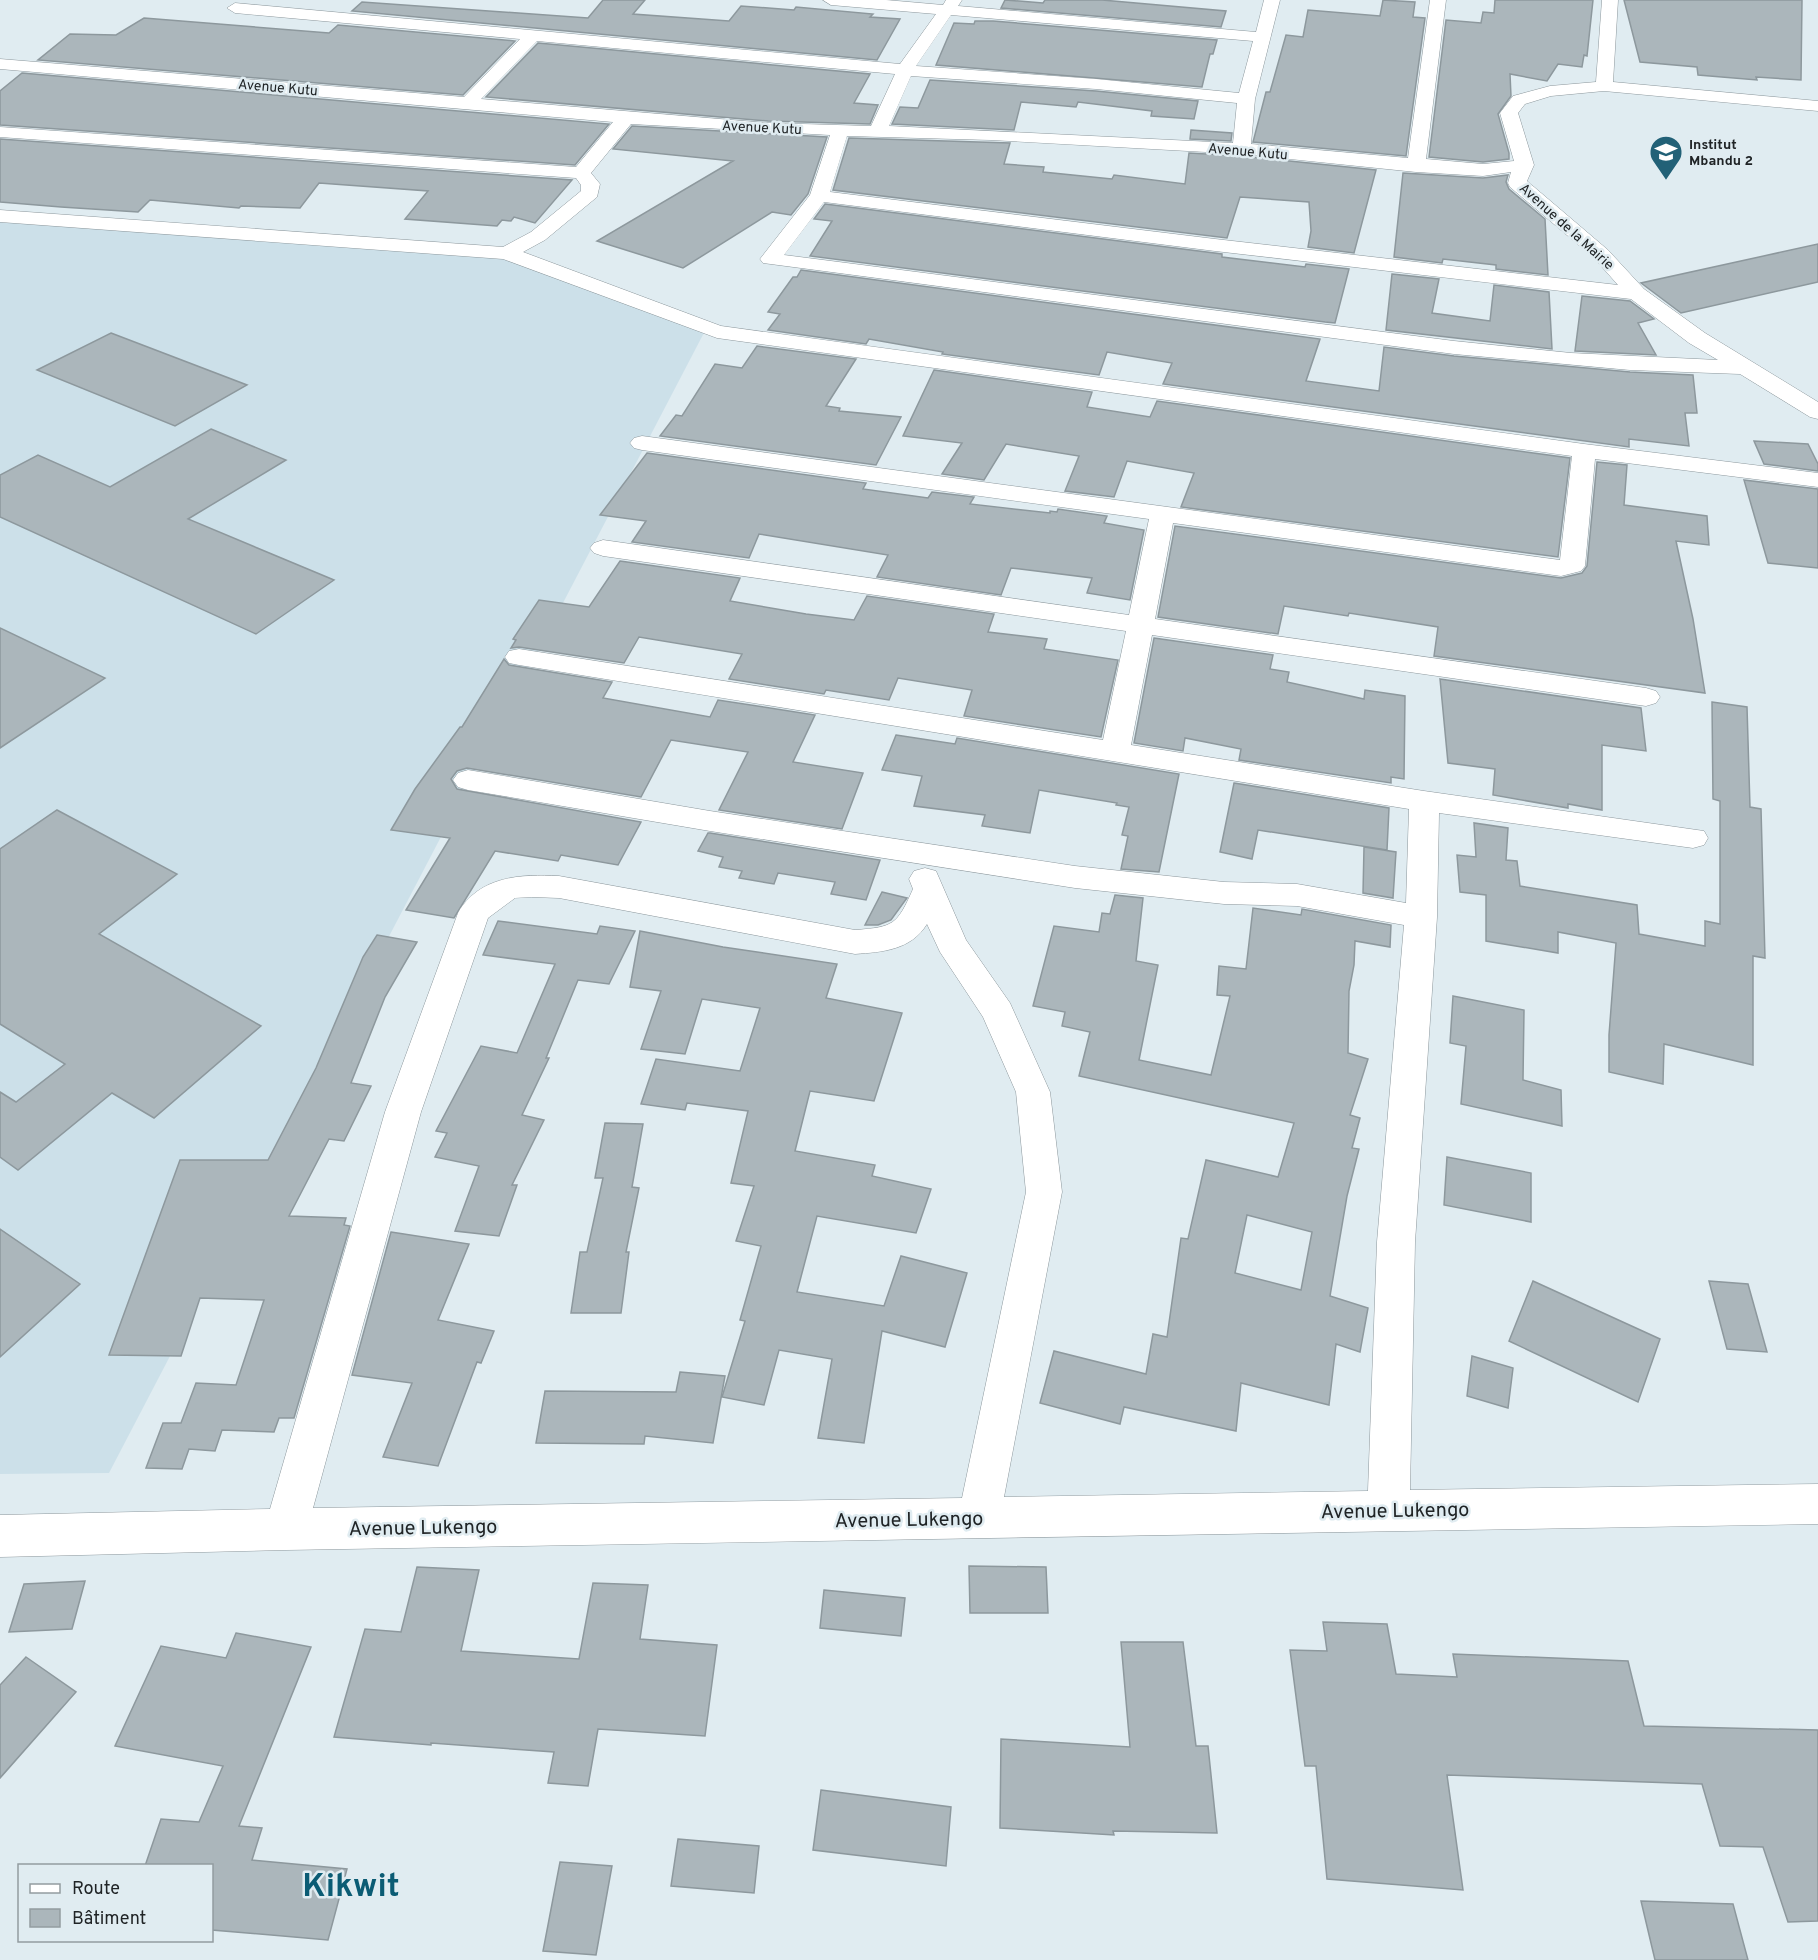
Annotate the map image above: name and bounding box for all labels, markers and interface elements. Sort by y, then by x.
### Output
street label: Avenue Kutu [237,77,318,100]
street label: Avenue Kutu [722,118,802,139]
school or university icon: Institut Mbandu 2 [1648,134,1684,181]
place label: Institut Mbandu 2 [1689,137,1753,170]
street label: Avenue Kutu [1207,141,1288,164]
street label: Avenue de la Mairie [1515,180,1617,274]
street label: Avenue Lukengo [1320,1498,1470,1526]
street label: Avenue Lukengo [834,1507,984,1535]
street label: Avenue Lukengo [348,1515,498,1543]
legend [18,1864,213,1942]
district label: Kikwit [302,1867,400,1909]
text: Route [72,1878,120,1901]
text: Bâtiment [72,1908,146,1931]

